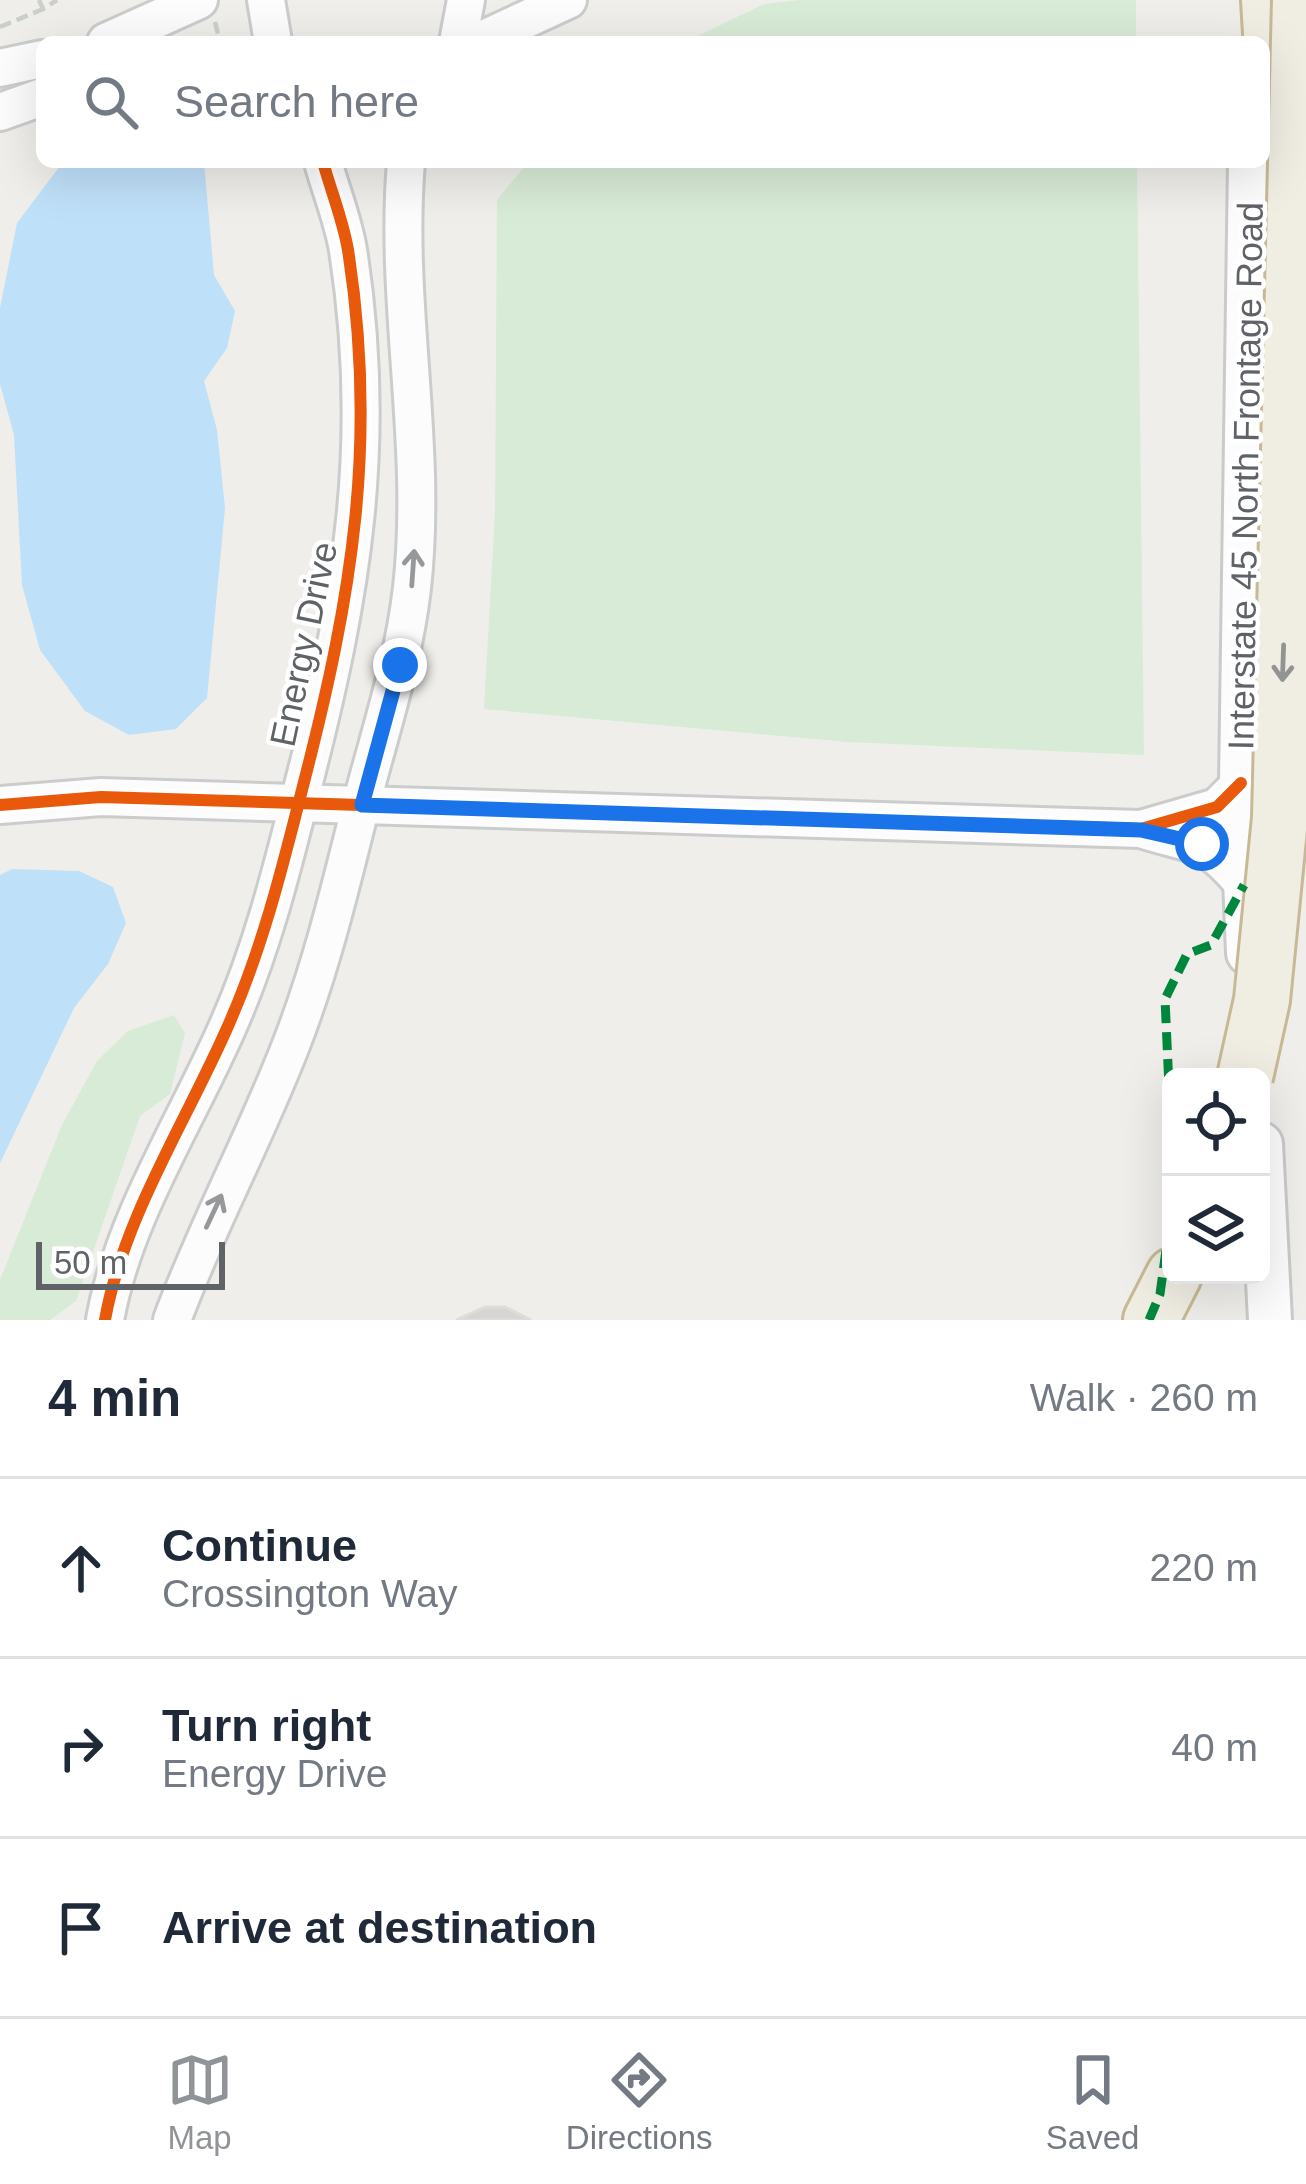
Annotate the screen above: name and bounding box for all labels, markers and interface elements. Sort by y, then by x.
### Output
search box [36,36,1270,168]
icon: search [78,69,144,135]
text: Search here [174,76,419,127]
street label: Interstate 45 North Frontage Road [1220,202,1271,750]
street label: Energy Drive [262,538,345,750]
one-way arrow [401,549,424,588]
route end [373,638,427,692]
one-way arrow [1272,643,1295,682]
route start [1175,817,1229,871]
map controls [1162,1068,1270,1284]
button: locate [1162,1068,1270,1176]
button: layers [1162,1176,1270,1284]
one-way arrow [204,1194,226,1230]
scale bar [36,1236,225,1289]
text: 50 m [54,1244,127,1281]
text: 4 min [48,1370,181,1427]
text: Walk · 260 m [1030,1376,1258,1419]
text: Continue [162,1520,357,1571]
icon: ahead [48,1535,114,1601]
text: 220 m [1150,1546,1258,1589]
text: Crossington Way [162,1572,458,1615]
text: Turn right [162,1700,371,1751]
icon: right [48,1715,114,1781]
text: 40 m [1171,1726,1258,1769]
text: Energy Drive [162,1752,387,1795]
icon: arrive [48,1895,114,1961]
text: Arrive at destination [162,1902,597,1953]
tab: Map [167,2047,233,2157]
tab: Directions [566,2047,713,2157]
tab: Saved [1046,2047,1139,2157]

